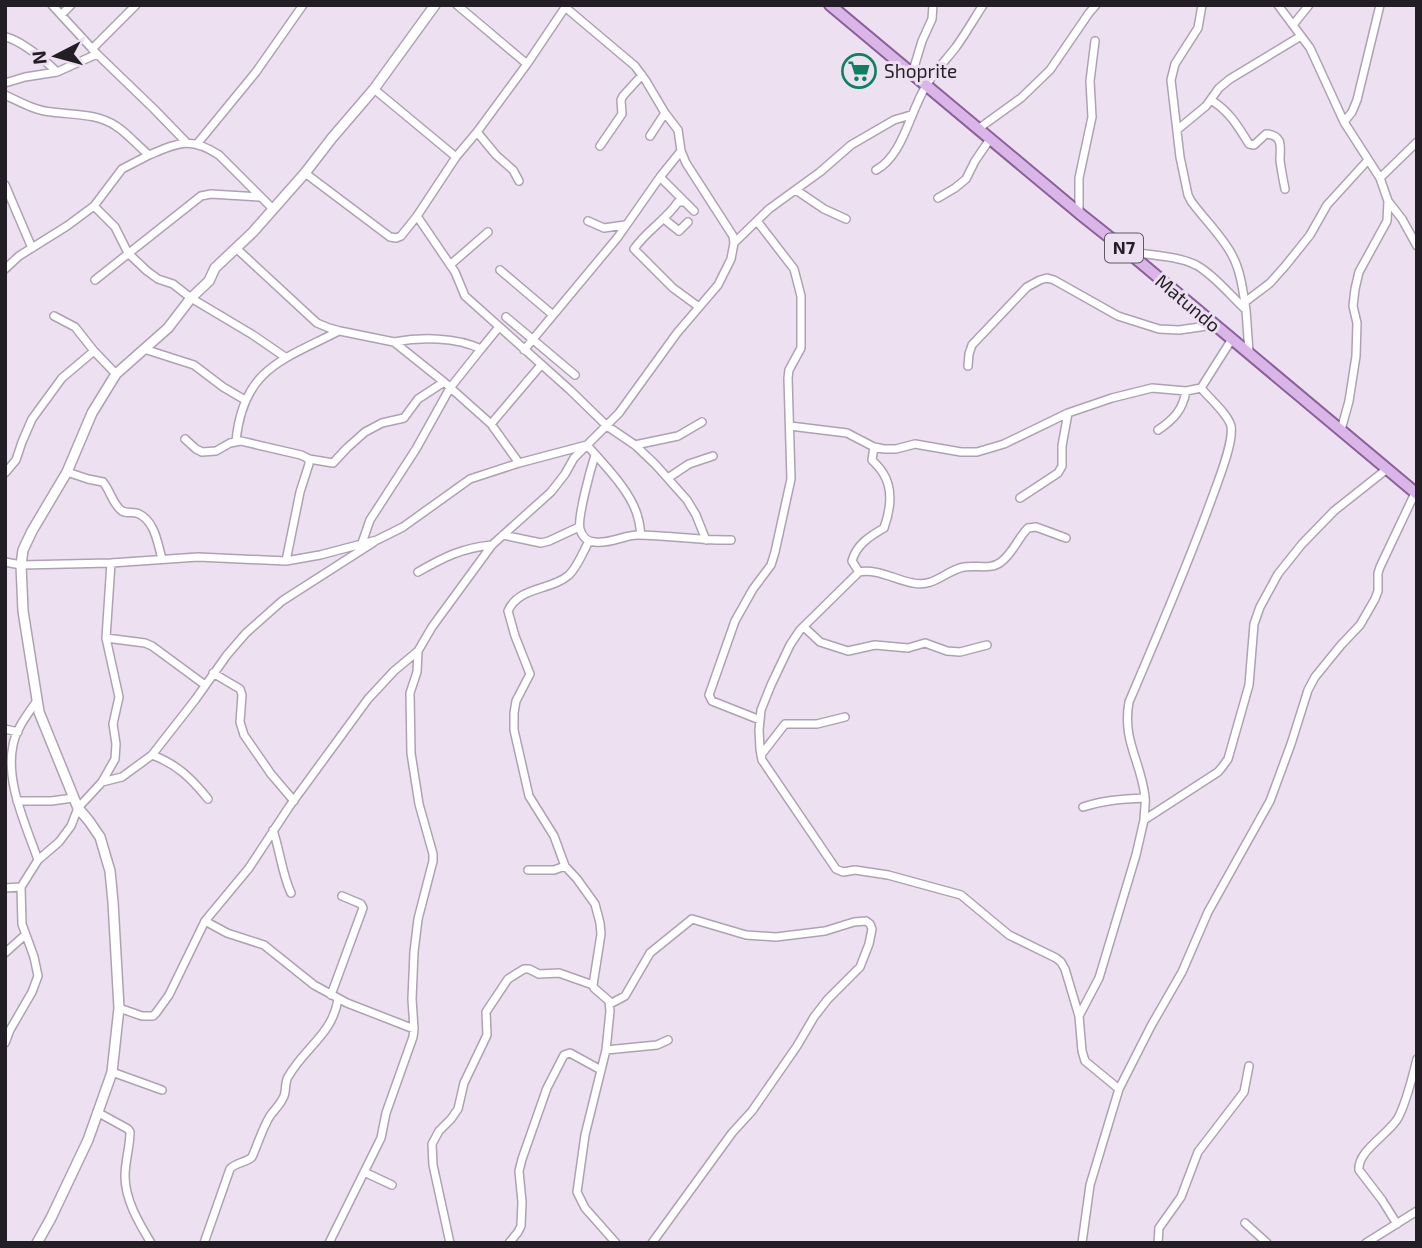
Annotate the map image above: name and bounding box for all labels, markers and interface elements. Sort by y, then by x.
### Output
north arrow [21,21,91,91]
text: N [26,50,51,66]
supermarket icon: Shoprite [840,52,878,90]
place label: Shoprite [884,59,957,82]
road number: N7 [1105,234,1143,262]
street label: Matundo [1151,269,1226,336]

